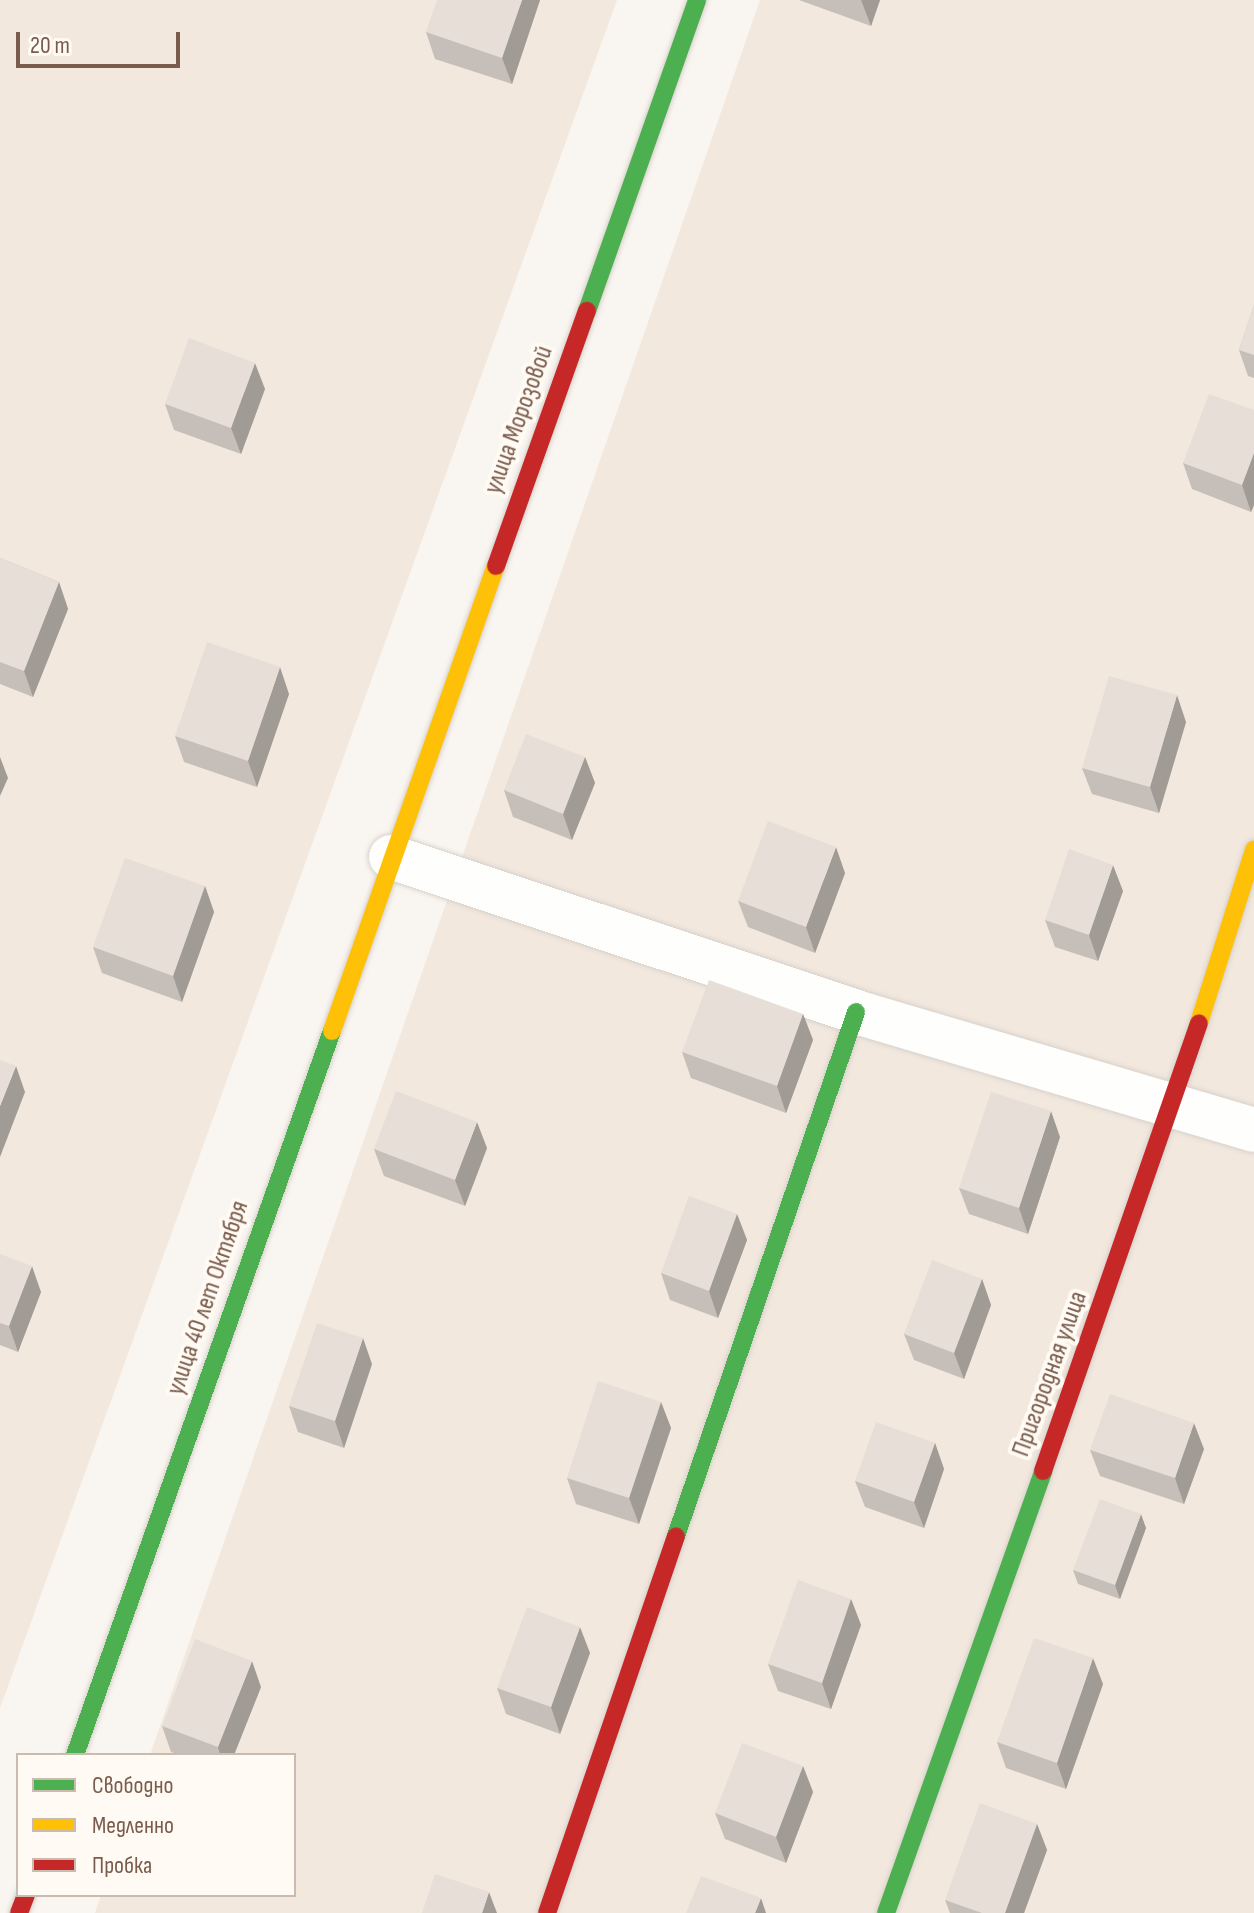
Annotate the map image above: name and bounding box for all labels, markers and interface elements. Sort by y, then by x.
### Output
scale bar [20,16,184,66]
text: 20 m [30,31,70,60]
street label: улица Морозовой [478,342,560,498]
street label: улица 40 лет Октября [160,1197,256,1399]
street label: Пригородная улица [1006,1287,1094,1461]
legend [16,1753,296,1897]
text: Свободно [92,1771,173,1800]
text: Медленно [92,1811,174,1840]
text: Пробка [92,1851,152,1880]

